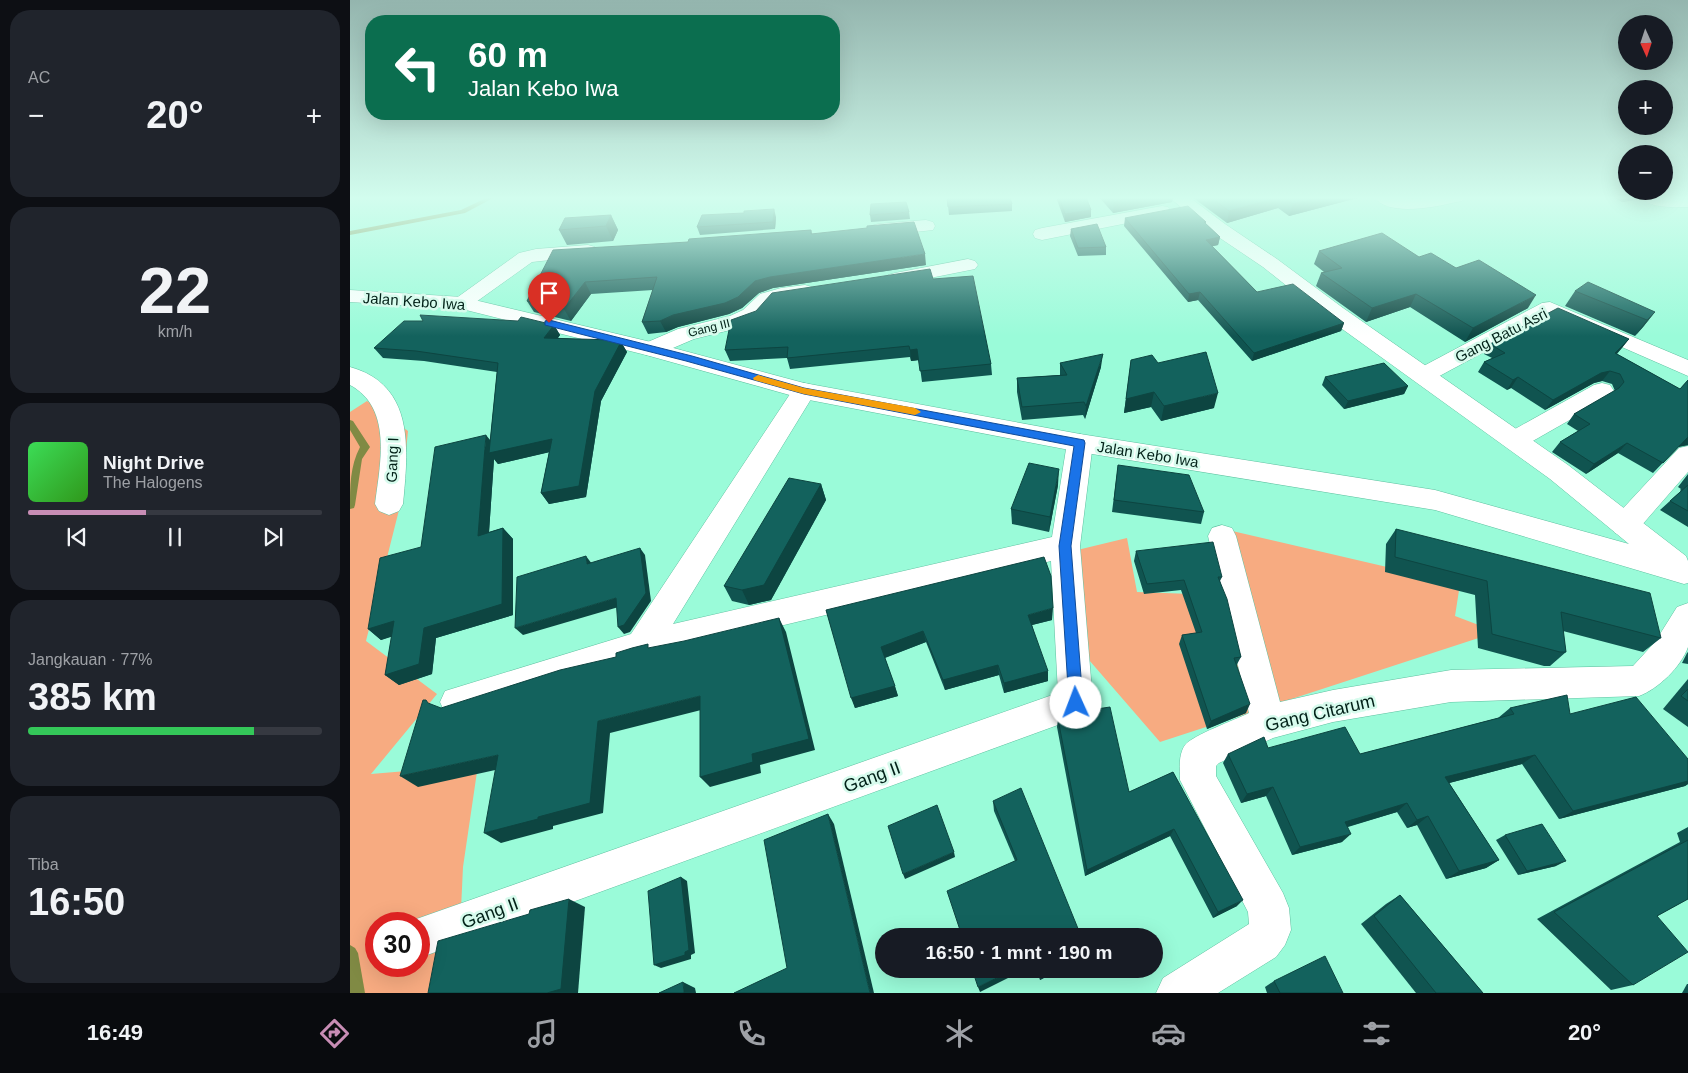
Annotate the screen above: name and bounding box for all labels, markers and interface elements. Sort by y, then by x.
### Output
north arrow [1618,15,1672,70]
map controls [1618,15,1673,200]
icon: left [385,35,450,100]
text: 60 m [468,35,548,74]
text: AC [28,69,50,86]
text: Jalan Kebo Iwa [468,76,618,101]
button: + [1618,80,1673,135]
text: 20° [146,94,204,136]
text: − [28,100,44,131]
text: + [306,100,322,131]
button: − [1618,145,1673,200]
text: 22 [139,254,211,327]
pin [528,272,570,323]
icon: arrive [535,279,563,307]
street label: Jalan Kebo Iwa [362,289,466,313]
street label: Gang Batu Asri [1452,305,1550,365]
street label: Gang III [687,316,731,340]
text: km/h [158,323,192,340]
street label: Gang I [383,437,401,483]
street label: Jalan Kebo Iwa [1096,438,1201,471]
text: Night Drive [103,452,204,473]
text: The Halogens [103,474,203,491]
icon: previous [63,523,91,551]
icon: pause [161,523,189,551]
icon: next [259,523,287,551]
text: Jangkauan · 77% [28,651,153,668]
text: 385 km [28,676,157,718]
position arrow [1049,676,1101,728]
street label: Gang Citarum [1263,691,1377,735]
street label: Gang II [841,758,903,796]
text: Tiba [28,856,59,873]
text: 16:50 [28,881,125,923]
street label: Gang II [459,894,521,932]
speed limit sign: 30 [365,912,430,977]
text: 16:50 · 1 mnt · 190 m [926,942,1112,963]
icon: directions [317,1016,352,1051]
icon: music [525,1016,560,1051]
icon: phone [734,1016,769,1051]
icon: climate [942,1016,977,1051]
icon: car [1151,1016,1186,1051]
icon: filters [1359,1016,1394,1051]
text: 16:49 [87,1020,143,1045]
text: 20° [1568,1020,1601,1045]

